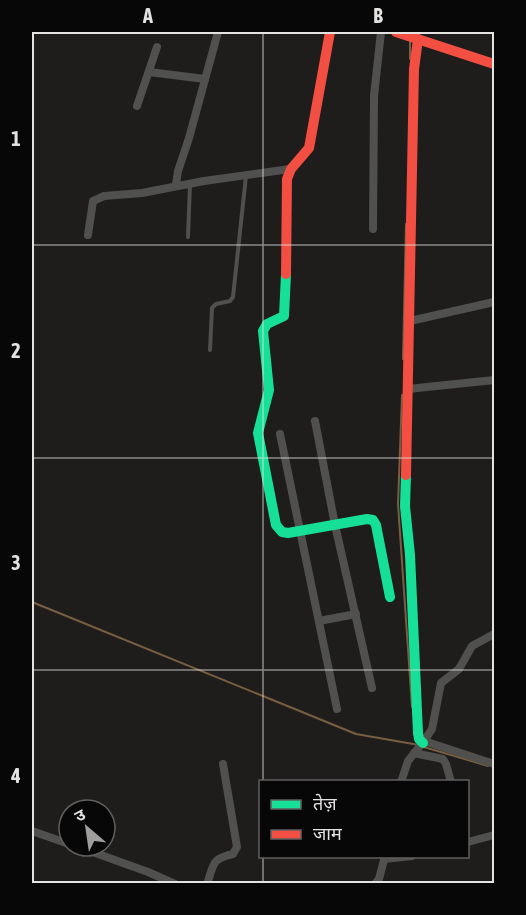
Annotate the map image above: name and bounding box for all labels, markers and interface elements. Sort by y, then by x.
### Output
text: A [142,4,153,27]
text: B [373,4,383,27]
text: 1 [11,127,21,150]
text: 2 [11,339,21,362]
text: 3 [11,551,21,574]
text: 4 [10,764,21,787]
legend [259,780,469,858]
text: तेज़ [313,793,337,814]
north arrow [57,798,117,858]
text: उ [71,804,89,825]
text: जाम [313,823,343,844]

